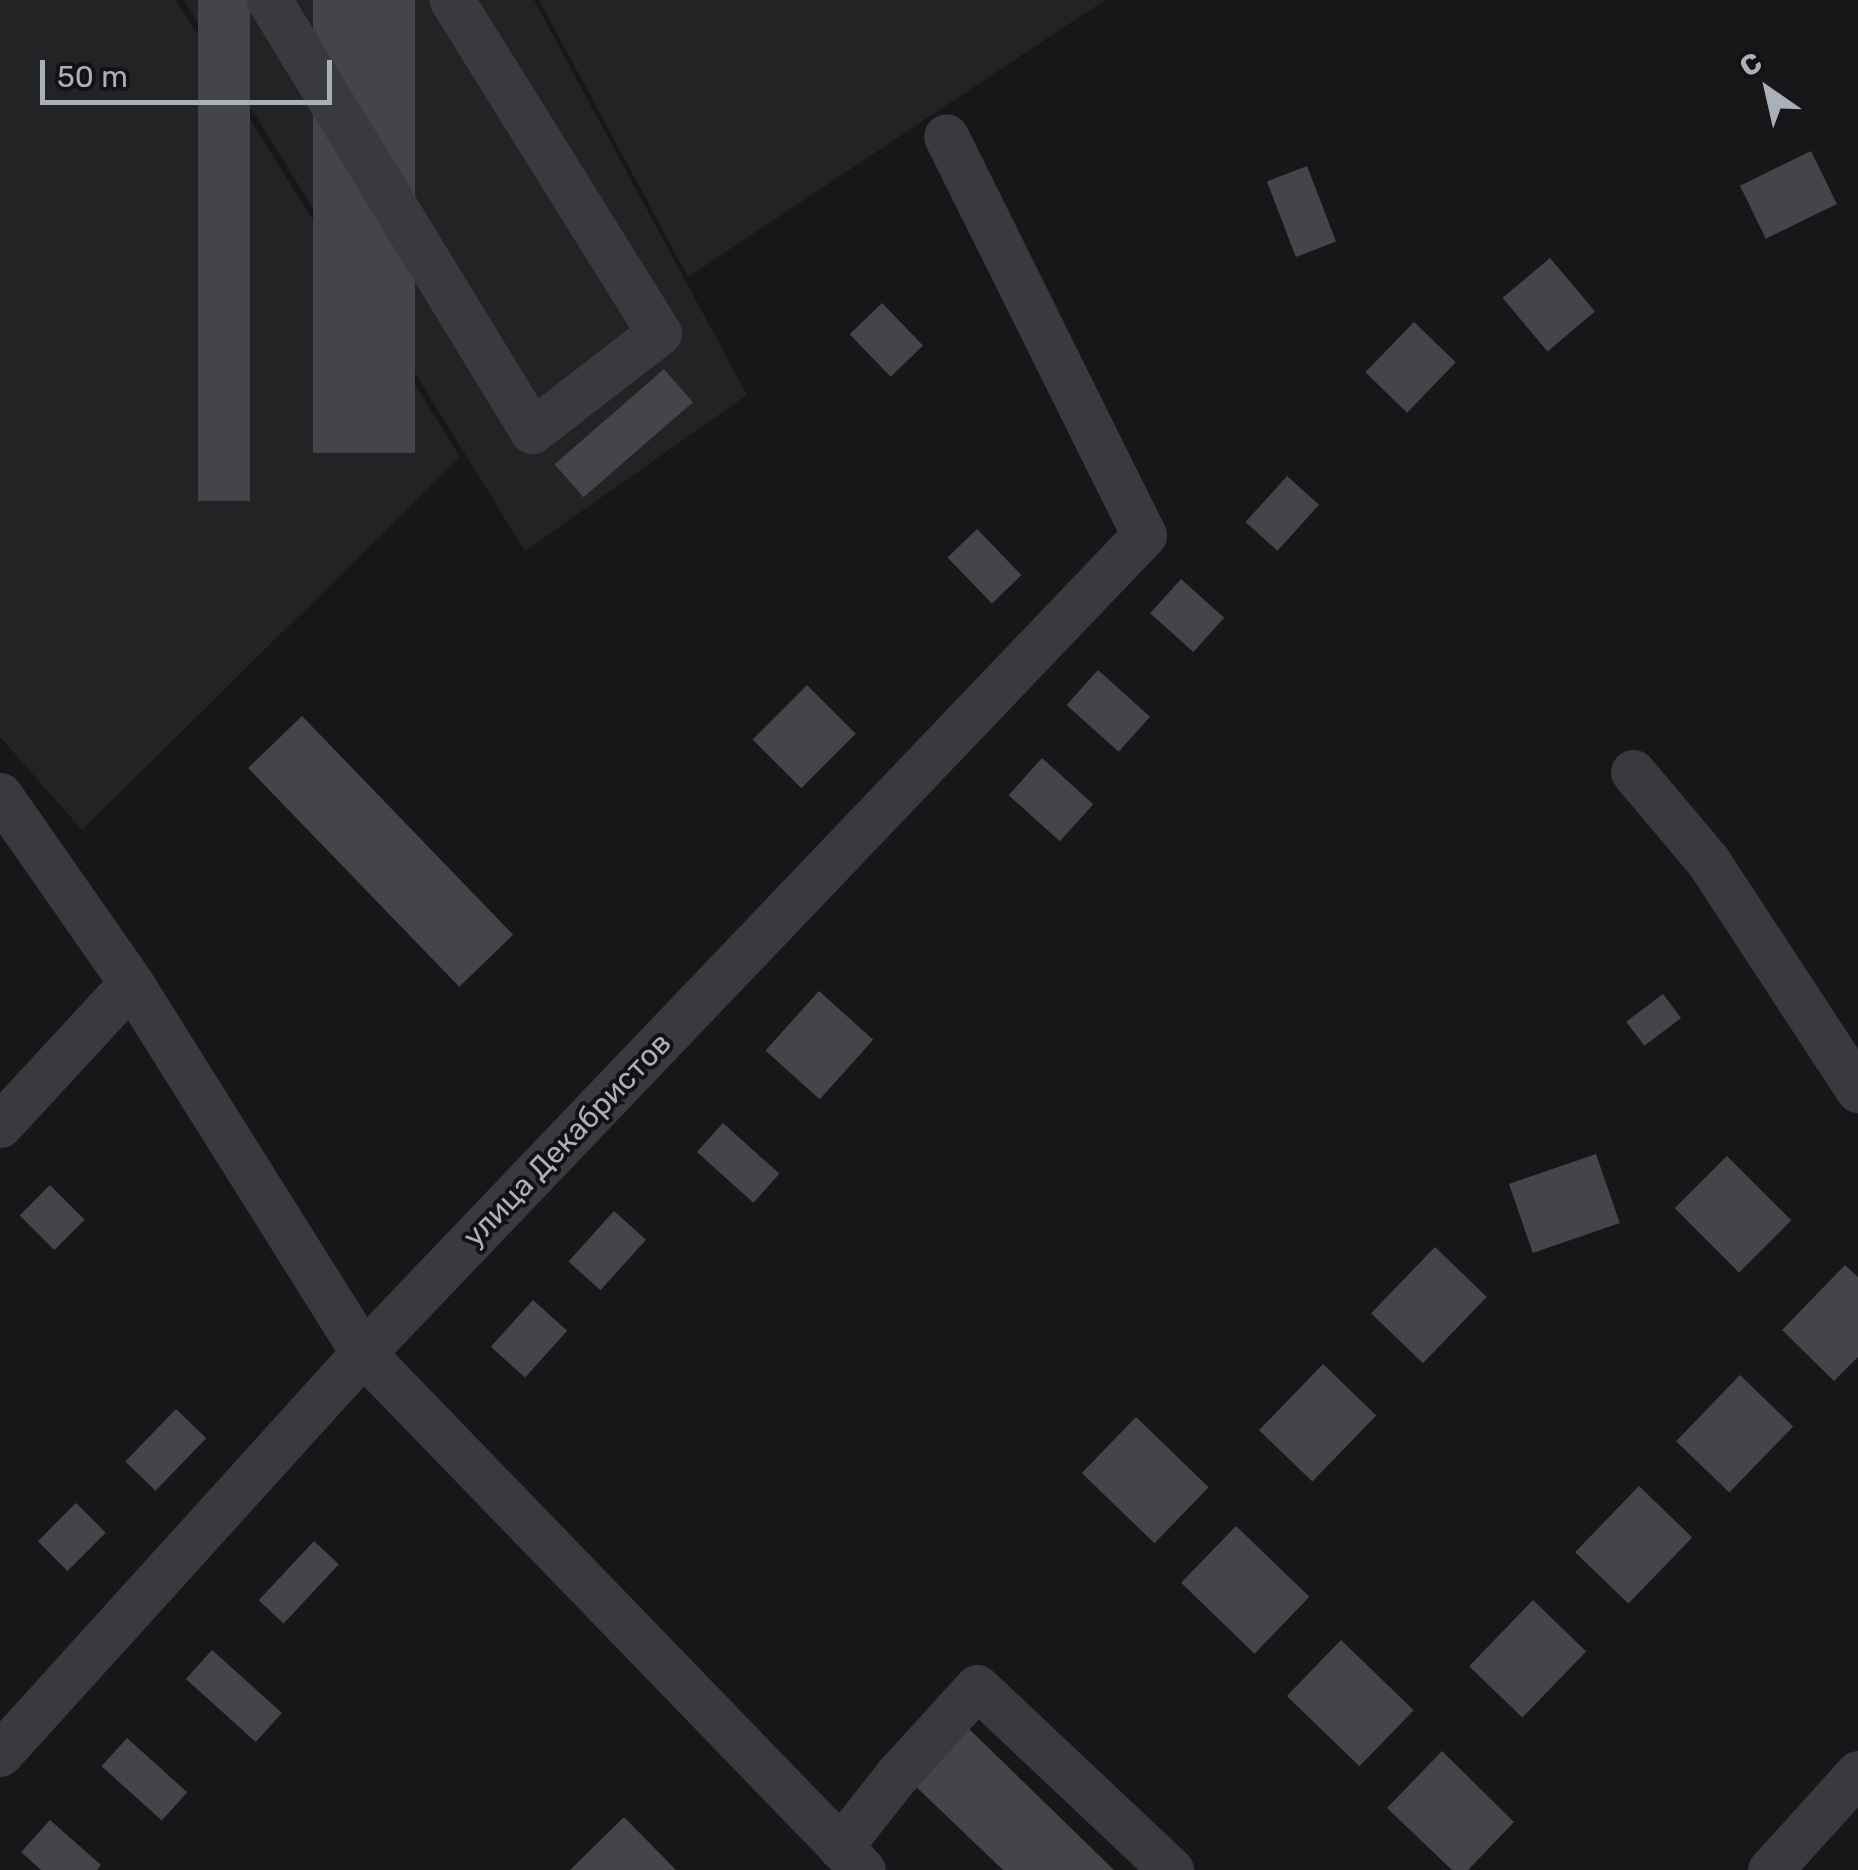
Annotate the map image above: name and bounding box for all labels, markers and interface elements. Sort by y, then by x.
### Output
scale bar [45,40,338,102]
north arrow [1718,40,1818,140]
text: С [1734,46,1768,84]
text: 50 m [57,59,128,95]
street label: улица Декабристов [455,1025,679,1255]

